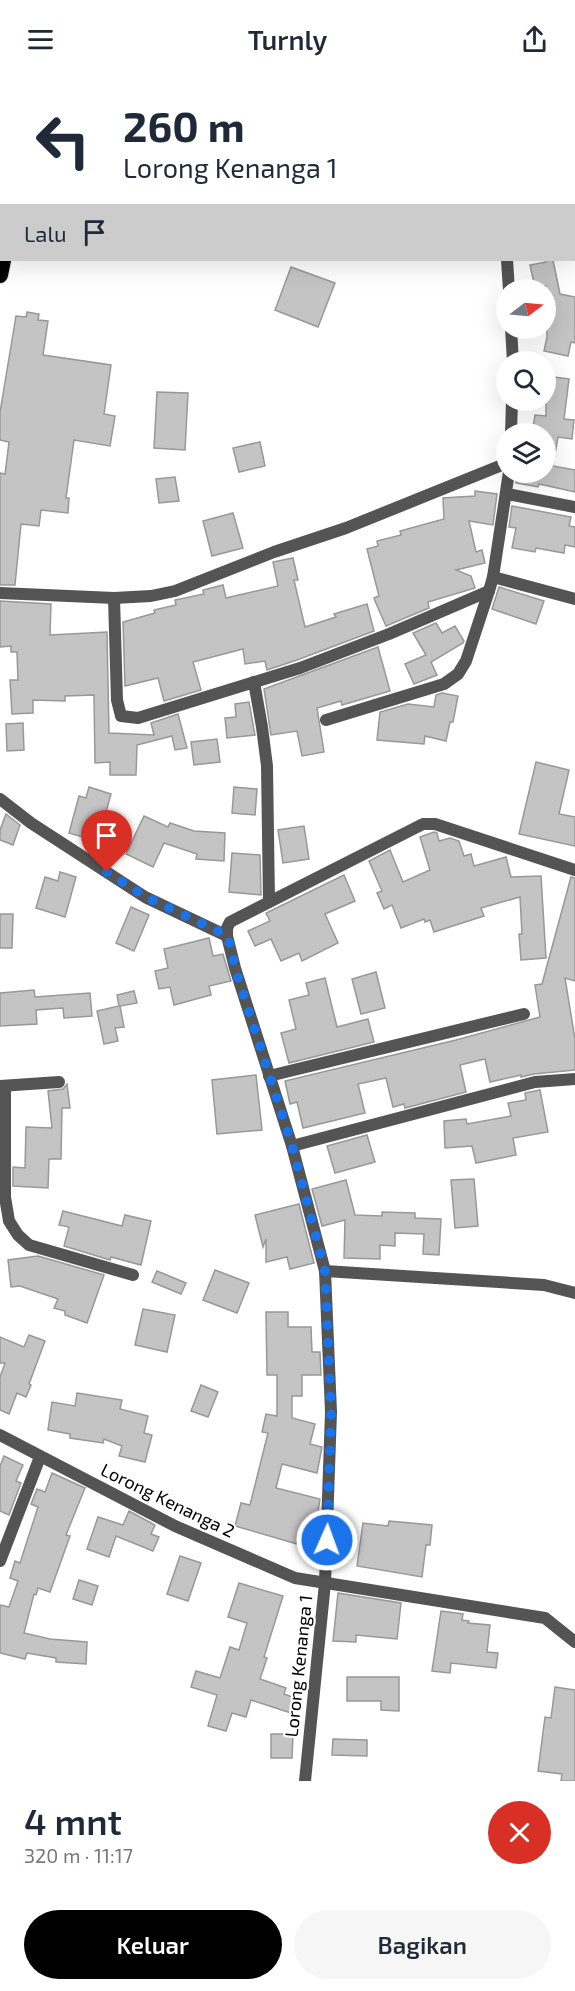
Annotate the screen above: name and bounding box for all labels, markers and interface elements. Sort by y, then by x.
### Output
icon: menu [24,23,57,56]
text: Turnly [248,23,327,55]
icon: share [518,23,551,56]
text: 260 m [123,100,245,150]
icon: left [24,102,102,180]
text: Lorong Kenanga 1 [123,151,338,183]
icon: arrive [78,216,111,249]
text: Lalu [24,220,66,246]
north arrow [496,279,556,339]
map controls [496,279,556,483]
button: search [496,351,556,411]
button: layers [496,423,556,483]
pin [81,810,132,872]
icon: arrive [90,819,123,852]
street label: Lorong Kenanga 2 [98,1458,238,1542]
position arrow [295,1508,359,1572]
street label: Lorong Kenanga 1 [280,1594,316,1738]
text: 4 mnt [24,1799,122,1842]
button: close [488,1801,551,1864]
text: 320 m · 11:17 [24,1843,133,1867]
button: Keluar [24,1910,282,1979]
button: Bagikan [294,1910,551,1979]

